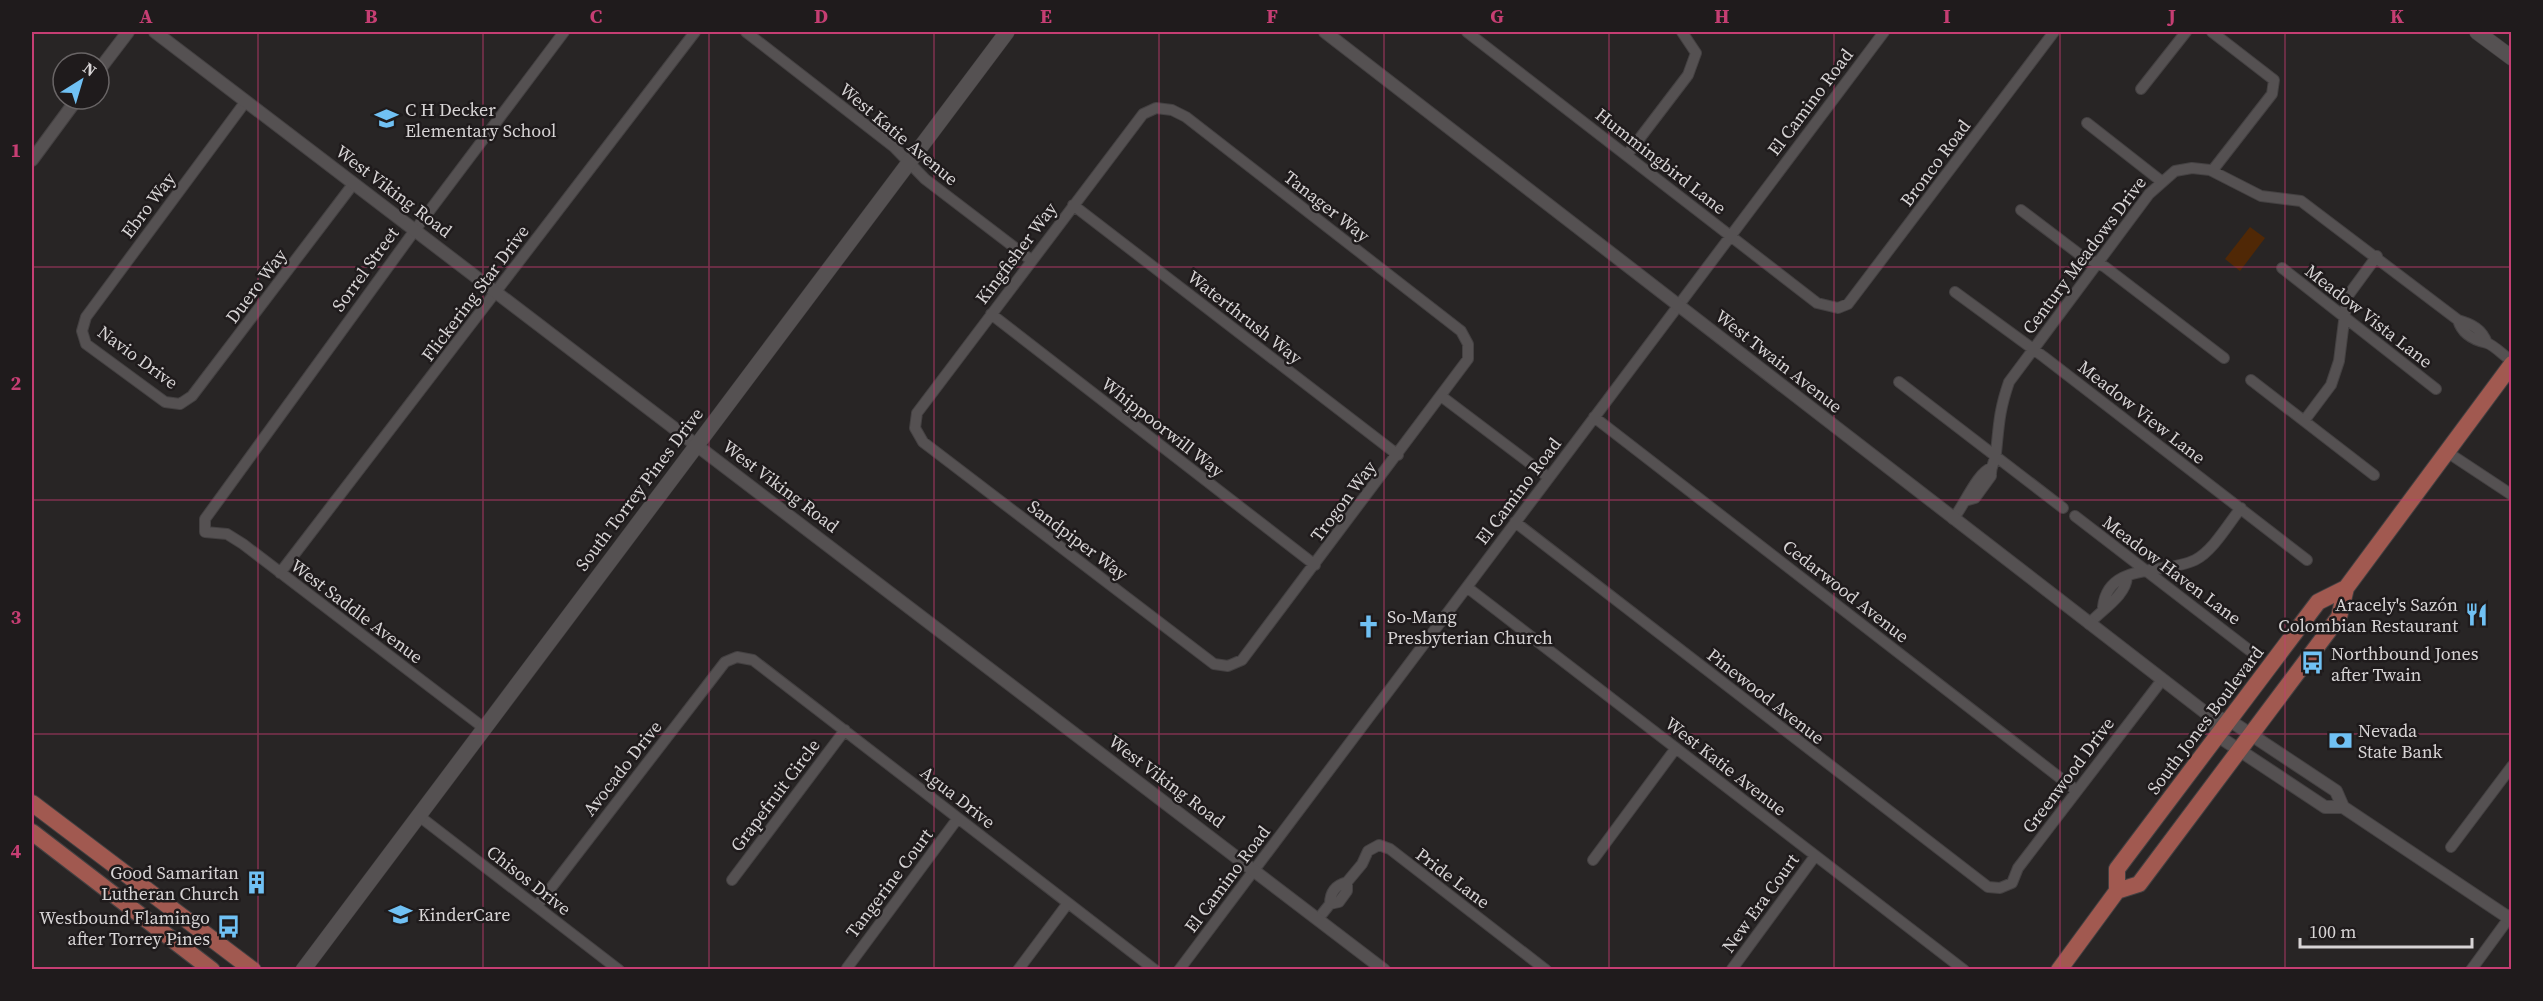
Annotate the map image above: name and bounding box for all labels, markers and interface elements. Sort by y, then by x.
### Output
text: A [139,2,153,30]
text: B [364,2,378,30]
text: C [590,2,602,30]
text: D [814,2,828,30]
text: E [1040,2,1052,30]
text: F [1266,2,1278,30]
text: G [1490,2,1504,30]
text: H [1714,2,1730,30]
text: I [1943,2,1951,30]
text: J [2166,2,2176,30]
text: K [2390,2,2404,30]
street label: El Camino Road [1761,43,1859,161]
north arrow [51,51,111,111]
text: N [79,57,102,82]
street label: West Katie Avenue [834,77,964,191]
place label: C H Decker Elementary School [405,97,556,143]
street label: Hummingbird Lane [1590,102,1732,220]
school or university icon: C H Decker Elementary School [374,106,400,132]
street label: Bronco Road [1894,114,1976,212]
text: 1 [11,136,21,164]
street label: West Viking Road [331,139,457,243]
street label: Tanager Way [1279,164,1376,248]
street label: Ebro Way [115,166,181,243]
street label: Century Meadows Drive [2016,171,2152,339]
street label: Kingfisher Way [969,196,1063,309]
street label: Flickering Star Drive [415,220,535,366]
street label: Sorrel Street [326,221,404,316]
street label: Duero Way [220,243,293,328]
street label: Meadow Vista Lane [2300,258,2438,374]
street label: Waterthrush Way [1182,264,1308,370]
street label: West Twain Avenue [1710,303,1848,419]
street label: Navio Drive [93,319,183,395]
street label: Meadow View Lane [2073,354,2211,470]
text: 2 [11,369,22,397]
street label: Whippoorwill Way [1096,371,1230,483]
street label: South Torrey Pines Drive [569,402,709,576]
street label: El Camino Road [1469,432,1567,550]
street label: West Viking Road [718,434,844,538]
street label: Trogon Way [1304,455,1382,547]
street label: Sandpiper Way [1023,494,1134,587]
street label: Meadow Haven Lane [2098,510,2246,630]
street label: Cedarwood Avenue [1778,534,1914,648]
street label: West Saddle Avenue [286,553,428,669]
place label: Aracely's Sazón Colombian Restaurant [2278,592,2458,638]
restaurant icon: Aracely's Sazón Colombian Restaurant [2463,601,2489,627]
text: 3 [11,603,22,631]
place label: So-Mang Presbyterian Church [1387,604,1553,650]
church icon: So-Mang Presbyterian Church [1356,613,1382,639]
street label: South Jones Boulevard [2141,641,2269,799]
place label: Northbound Jones after Twain [2331,641,2479,687]
street label: Pinewood Avenue [1702,642,1830,750]
bus stop icon: Northbound Jones after Twain [2300,650,2326,676]
street label: West Katie Avenue [1660,711,1792,821]
street label: Greenwood Drive [2016,712,2120,838]
street label: Avocado Drive [577,715,667,821]
place label: Nevada State Bank [2358,718,2443,764]
bank icon: Nevada State Bank [2327,727,2353,753]
street label: West Viking Road [1104,729,1230,833]
street label: Grapefruit Circle [724,734,826,856]
street label: Agua Drive [915,760,1001,834]
street label: El Camino Road [1178,820,1276,938]
street label: Tangerine Court [840,823,939,943]
text: 4 [11,837,22,865]
street label: Chisos Drive [482,839,576,921]
street label: Pride Lane [1411,842,1495,914]
street label: New Era Court [1716,848,1805,958]
place label: Good Samaritan Lutheran Church [101,860,239,906]
building icon: Good Samaritan Lutheran Church [244,869,270,895]
school or university icon: KinderCare [387,901,413,927]
place label: KinderCare [418,902,510,927]
place label: Westbound Flamingo after Torrey Pines [39,905,210,951]
scale bar [2300,911,2472,949]
bus stop icon: Westbound Flamingo after Torrey Pines [215,914,241,940]
text: 100 m [2309,919,2356,944]

